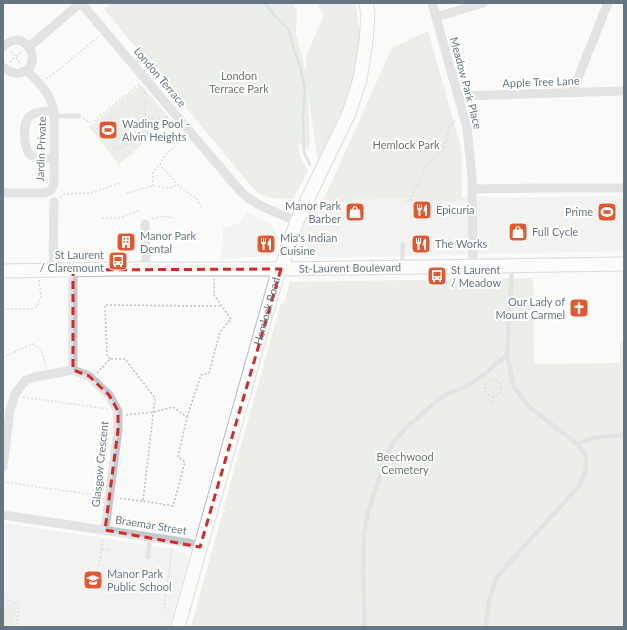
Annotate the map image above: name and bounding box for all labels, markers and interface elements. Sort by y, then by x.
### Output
street label: Meadow Park Place [448,35,485,130]
street label: London Terrace [132,44,189,109]
park label: London Terrace Park [209,69,269,95]
street label: Apple Tree Lane [502,74,580,89]
street label: Jardin Private [33,116,48,182]
place label: Wading Pool - Alvin Heights [122,117,190,143]
sports icon: Wading Pool - Alvin Heights [97,119,119,141]
park label: Hemlock Park [372,138,440,151]
place label: Manor Park Barber [285,199,341,225]
restaurant icon: Epicuria [411,199,433,221]
shop icon: Manor Park Barber [344,201,366,223]
sports icon: Prime [596,201,618,223]
place label: Epicuria [436,203,475,216]
place label: Prime [565,205,593,218]
shop icon: Full Cycle [507,221,529,243]
place label: Full Cycle [532,225,578,238]
place label: Manor Park Dental [140,229,196,255]
building icon: Manor Park Dental [115,231,137,253]
place label: Mia's Indian Cuisine [280,231,337,257]
restaurant icon: Mia's Indian Cuisine [255,233,277,255]
restaurant icon: The Works [410,233,432,255]
place label: The Works [435,237,488,250]
place label: St Laurent / Claremount [40,248,104,274]
bus stop icon: St Laurent / Claremount [107,250,129,272]
street label: St-Laurent Boulevard [299,260,401,275]
place label: St Laurent / Meadow [451,263,501,289]
bus stop icon: St Laurent / Meadow [426,265,448,287]
street label: Hemlock Road [251,276,282,347]
place label: Our Lady of Mount Carmel [495,295,565,321]
church icon: Our Lady of Mount Carmel [568,297,590,319]
street label: Glasgow Crescent [89,420,110,508]
park label: Beechwood Cemetery [376,450,434,476]
street label: Braemar Street [114,512,188,537]
place label: Manor Park Public School [107,567,172,593]
school or university icon: Manor Park Public School [82,569,104,591]

